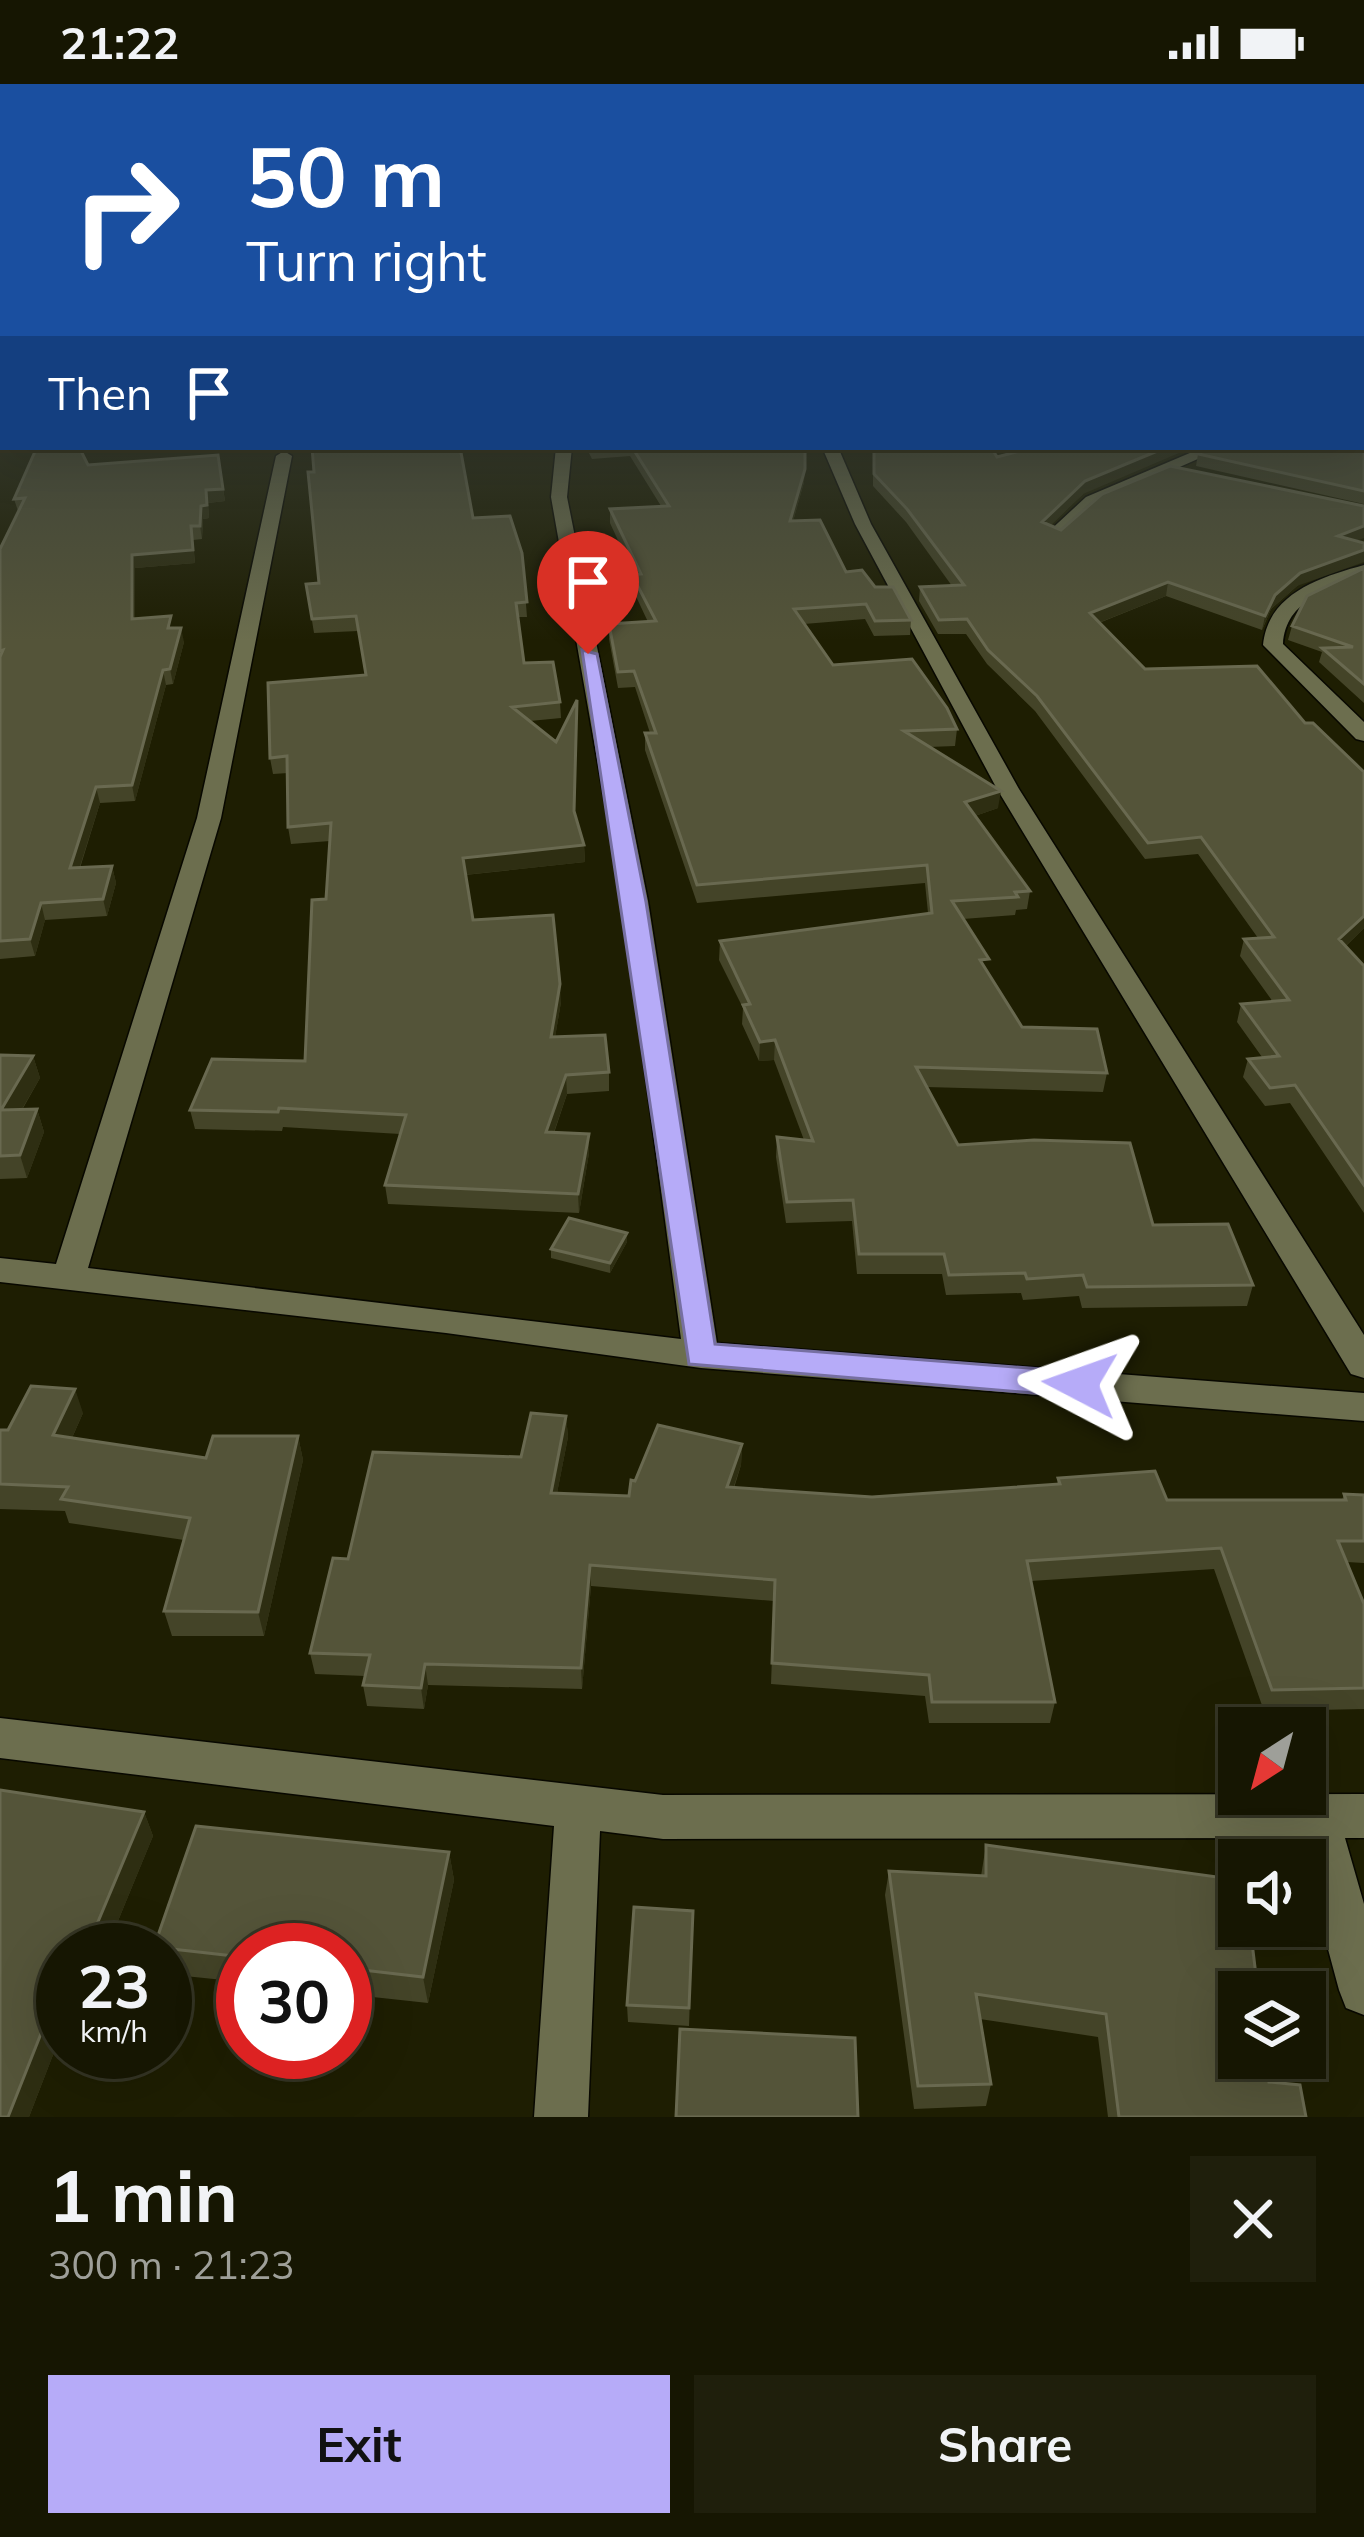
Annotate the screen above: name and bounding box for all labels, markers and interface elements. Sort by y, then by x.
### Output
text: 21:22 [60,14,179,70]
text: 50 m [246,123,445,228]
icon: right [48,132,204,288]
text: Turn right [246,227,487,295]
icon: arrive [176,360,242,426]
text: Then [48,365,152,421]
pin [537,531,639,654]
icon: arrive [555,549,621,615]
position arrow [1017,1321,1143,1447]
north arrow [1218,1707,1326,1815]
map controls [1218,1707,1326,2079]
button: sound [1218,1839,1326,1947]
speed limit sign: 30 [216,1923,372,2079]
text: 23 [78,1948,150,2023]
button: layers [1218,1971,1326,2079]
text: km/h [80,2012,148,2050]
text: 1 min [48,2150,238,2240]
button: close [1190,2156,1316,2282]
text: 300 m · 21:23 [48,2240,294,2289]
button: Exit [48,2375,670,2513]
button: Share [694,2375,1316,2513]

